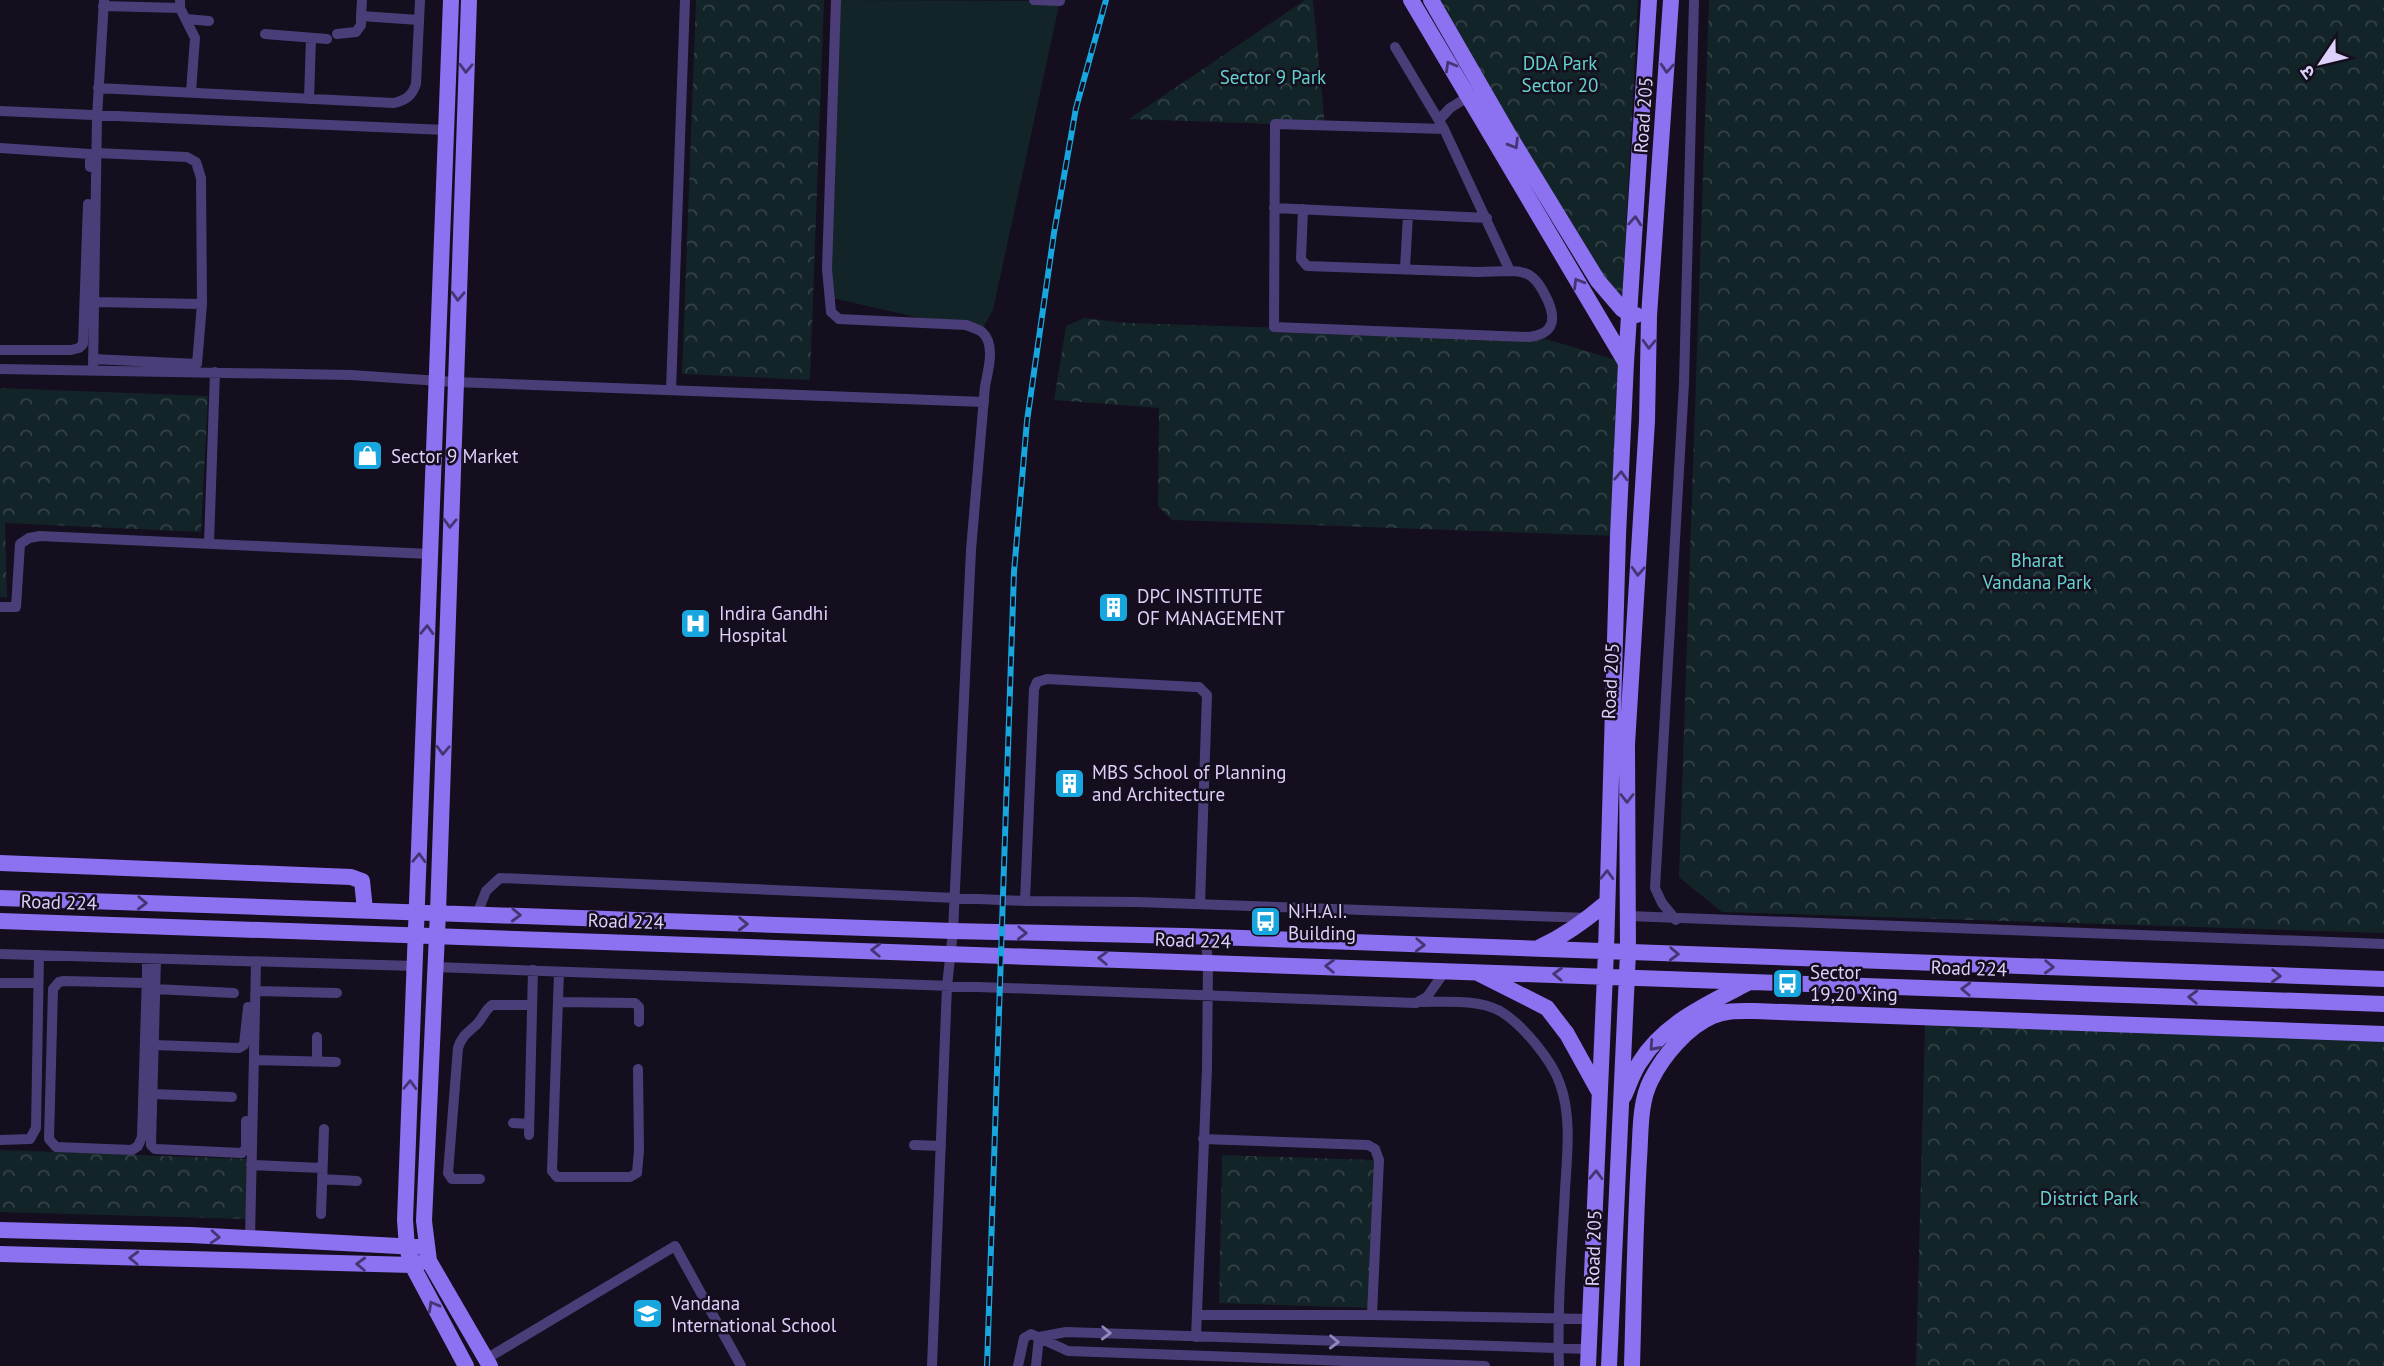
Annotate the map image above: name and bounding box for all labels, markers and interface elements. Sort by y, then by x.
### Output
north arrow [2286,28,2356,98]
park label: DDA Park Sector 20 [1522,51,1598,97]
one-way arrow [1445,61,1458,74]
text: उ [2294,61,2320,84]
one-way arrow [459,63,474,74]
one-way arrow [1660,63,1675,74]
park label: Sector 9 Park [1220,65,1326,89]
street label: Road 205 [1628,76,1658,154]
one-way arrow [1506,136,1519,149]
one-way arrow [1627,215,1642,226]
one-way arrow [1573,278,1586,291]
one-way arrow [450,290,465,301]
one-way arrow [1641,339,1656,350]
shop icon: Sector 9 Market [351,439,385,473]
place label: Sector 9 Market [391,444,519,468]
one-way arrow [1613,470,1628,481]
one-way arrow [442,518,458,529]
park label: Bharat Vandana Park [1981,548,2092,594]
one-way arrow [1630,566,1645,577]
place label: DPC INSTITUTE OF MANAGEMENT [1137,584,1285,630]
building icon: DPC INSTITUTE OF MANAGEMENT [1097,590,1131,624]
place label: Indira Gandhi Hospital [719,601,828,647]
hospital icon: Indira Gandhi Hospital [679,607,713,641]
one-way arrow [420,624,435,635]
street label: Road 205 [1596,642,1624,720]
one-way arrow [435,745,450,756]
place label: MBS School of Planning and Architecture [1092,760,1287,806]
building icon: MBS School of Planning and Architecture [1052,766,1086,800]
one-way arrow [1619,794,1635,804]
one-way arrow [412,852,427,863]
one-way arrow [1599,869,1615,879]
street label: Road 224 [20,889,98,915]
one-way arrow [136,895,147,910]
place label: N.H.A.I. Building [1288,899,1356,945]
bus stop icon: N.H.A.I. Building [1248,905,1282,939]
one-way arrow [511,908,522,923]
street label: Road 224 [587,908,665,934]
one-way arrow [738,916,749,931]
one-way arrow [1017,925,1027,941]
street label: Road 224 [1154,927,1232,953]
one-way arrow [1415,937,1426,952]
one-way arrow [870,943,881,958]
one-way arrow [1669,946,1680,961]
one-way arrow [1097,950,1108,965]
street label: Road 224 [1930,955,2008,981]
one-way arrow [1325,959,1336,974]
place label: Sector 19,20 Xing [1810,960,1898,1006]
one-way arrow [2043,960,2054,975]
one-way arrow [1552,966,1563,981]
bus stop icon: Sector 19,20 Xing [1770,966,1804,1000]
one-way arrow [2271,968,2282,983]
one-way arrow [1960,982,1971,997]
one-way arrow [2188,990,2199,1005]
one-way arrow [1650,1038,1662,1051]
one-way arrow [403,1079,418,1090]
one-way arrow [1588,1170,1603,1181]
park label: District Park [2040,1186,2138,1210]
street label: Road 205 [1580,1209,1606,1287]
one-way arrow [210,1229,221,1244]
one-way arrow [128,1250,139,1265]
one-way arrow [356,1256,366,1272]
place label: Vandana International School [670,1291,837,1337]
school or university icon: Vandana International School [631,1297,665,1331]
one-way arrow [428,1301,441,1313]
one-way arrow [1101,1326,1112,1341]
one-way arrow [1329,1334,1339,1350]

